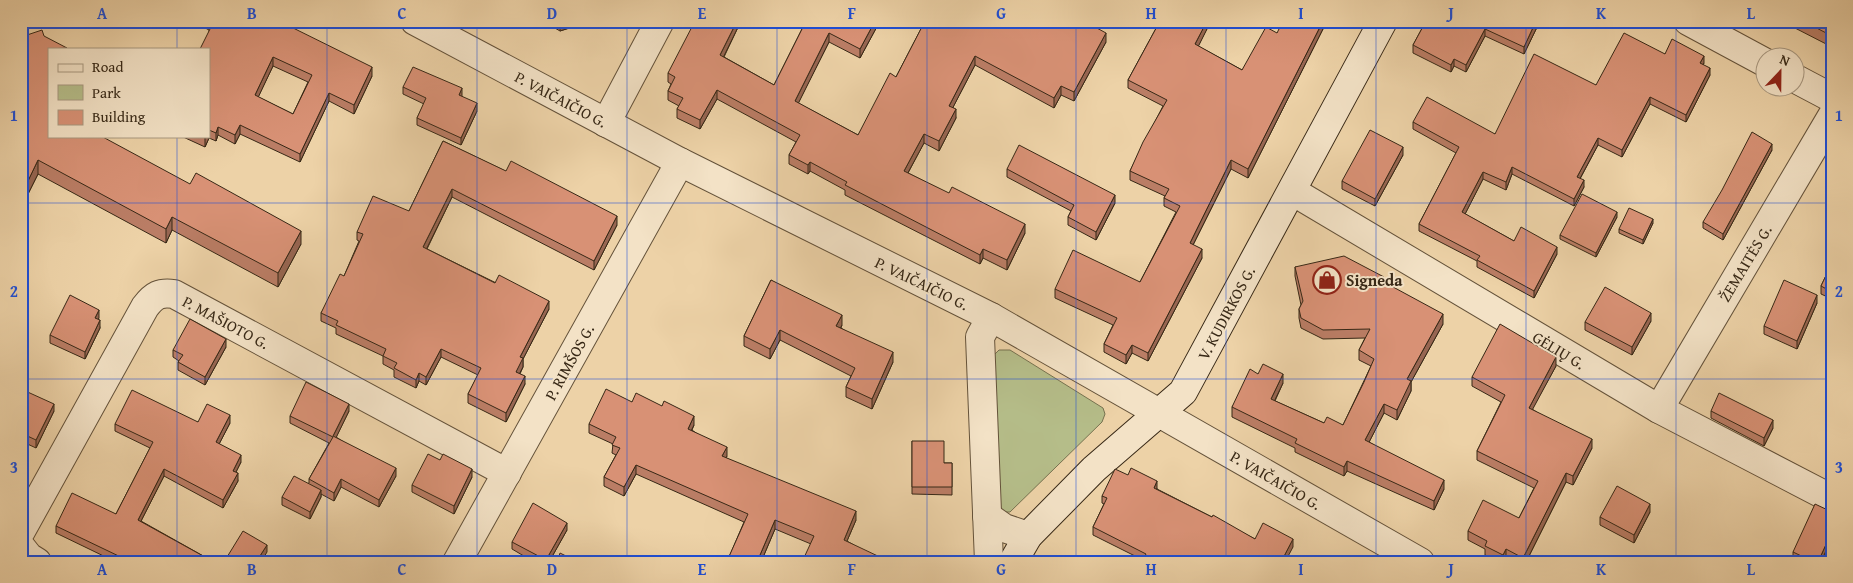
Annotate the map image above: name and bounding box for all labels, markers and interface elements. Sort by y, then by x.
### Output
text: A [97,1,108,25]
text: B [247,1,257,25]
text: C [397,1,407,25]
text: D [547,1,557,25]
text: E [698,1,707,25]
text: F [848,1,856,25]
text: G [996,1,1006,25]
text: H [1145,1,1157,25]
text: I [1298,1,1304,25]
text: J [1445,1,1454,25]
text: K [1596,1,1607,25]
text: L [1747,1,1756,25]
legend [48,48,210,138]
north arrow [1756,48,1806,98]
text: N [1777,49,1794,71]
text: Road [92,56,123,77]
street label: P. VAIČAIČIO G. [511,65,612,133]
text: Park [92,82,121,103]
text: 1 [10,103,18,127]
text: 1 [1835,103,1843,127]
text: Building [92,106,146,127]
street label: ŽEMAITĖS G. [1713,220,1778,306]
street label: P. VAIČAIČIO G. [871,250,973,316]
street label: V. KUDIRKOS G. [1191,262,1261,364]
shop icon: Signeda [1312,265,1342,295]
place label: Signeda [1346,268,1403,292]
text: 2 [10,279,18,303]
text: 2 [1835,279,1843,303]
street label: P. MAŠIOTO G. [178,289,274,355]
street label: P. RIMŠOS G. [538,319,600,404]
street label: GĖLIŲ G. [1528,325,1590,375]
street label: P. VAIČAIČIO G. [1226,444,1326,516]
text: 3 [10,455,18,479]
text: 3 [1835,455,1843,479]
text: A [97,557,108,581]
text: B [247,557,257,581]
text: C [397,557,407,581]
text: D [547,557,557,581]
text: E [698,557,707,581]
text: F [848,557,856,581]
text: G [996,557,1006,581]
text: H [1145,557,1157,581]
text: I [1298,557,1304,581]
text: J [1445,557,1454,581]
text: K [1596,557,1607,581]
text: L [1747,557,1756,581]

